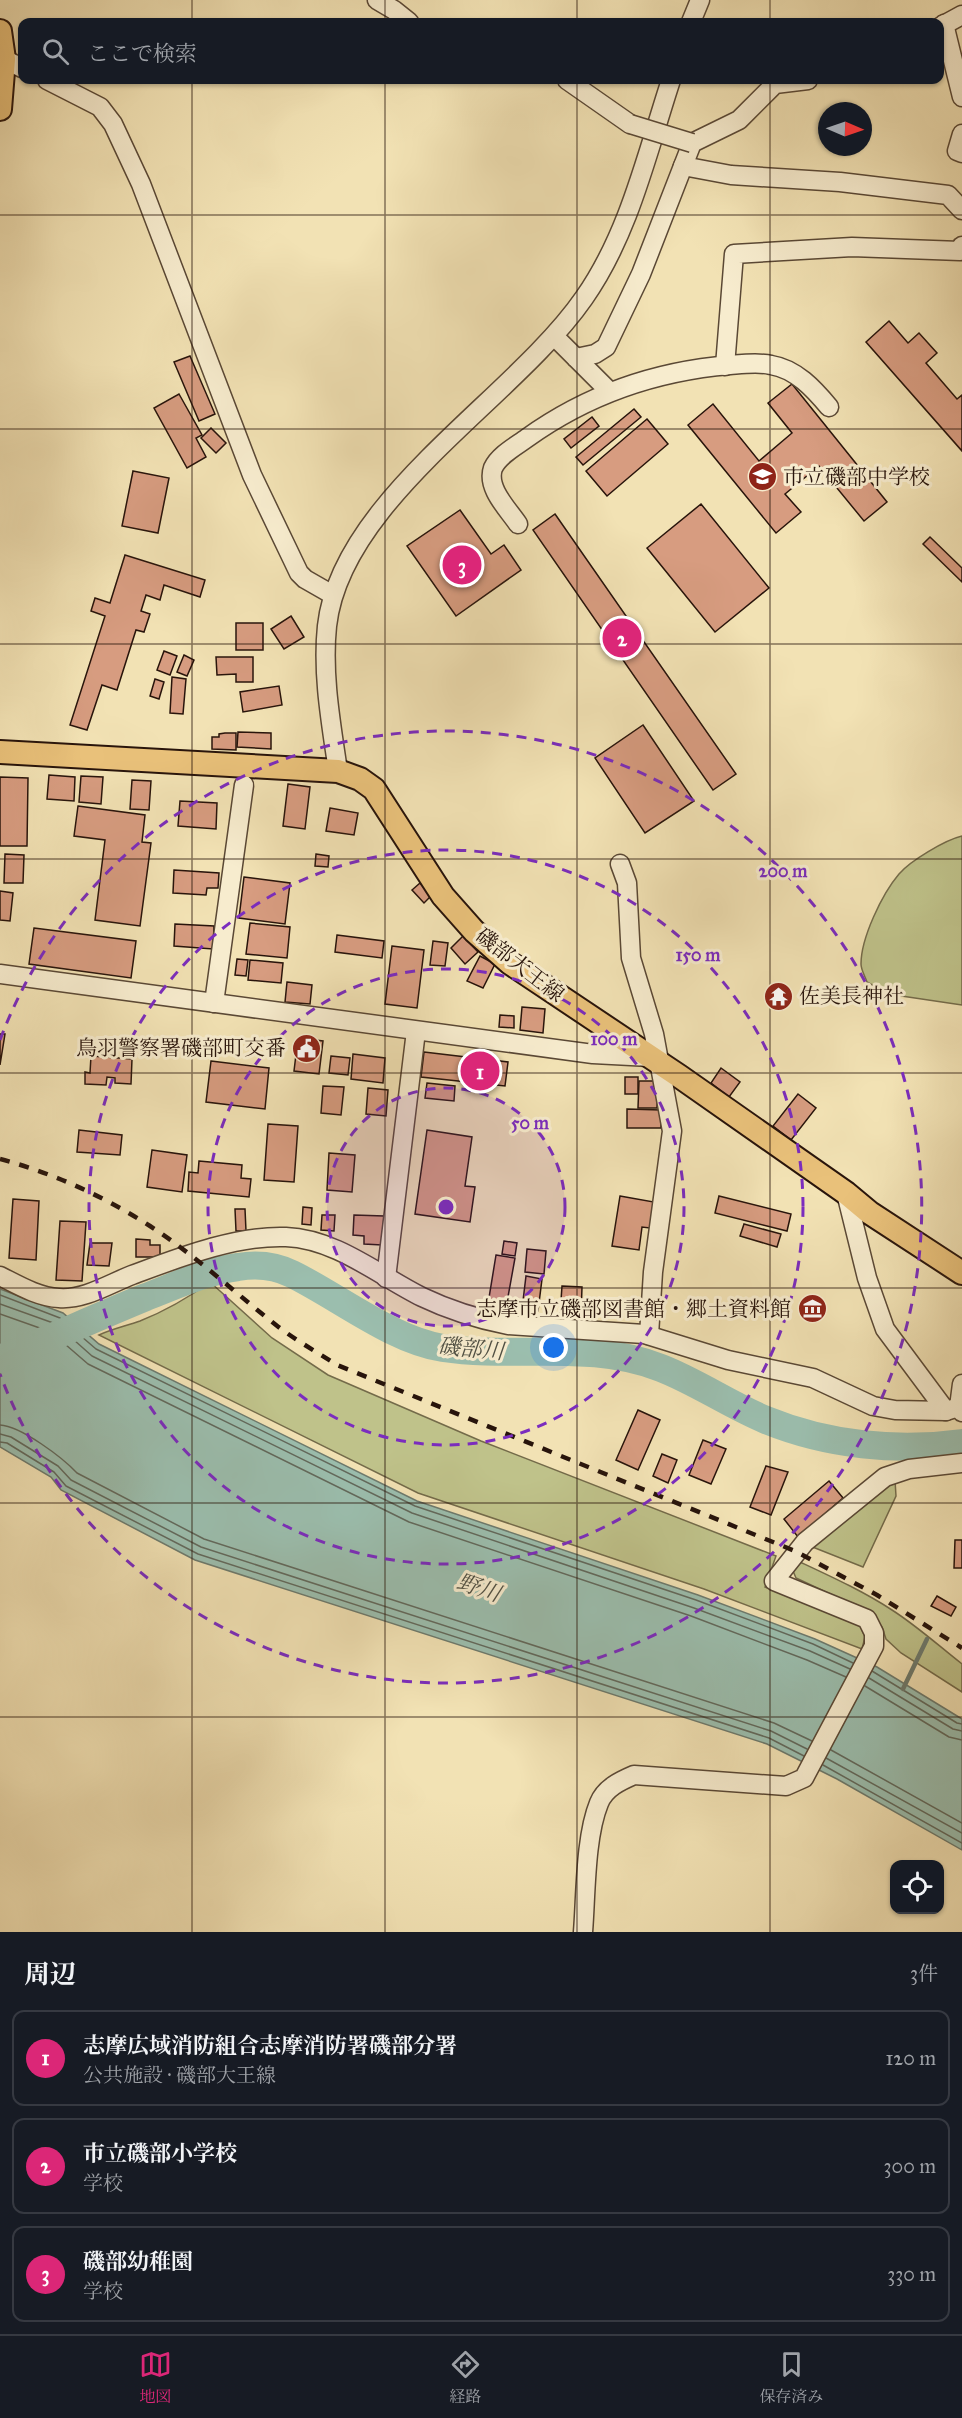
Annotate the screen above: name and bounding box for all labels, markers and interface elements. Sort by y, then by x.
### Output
search box [18,18,944,84]
icon: search [39,35,72,68]
text: ここで検索 [87,40,197,67]
north arrow [818,102,872,156]
school or university icon: 市立磯部中学校 [746,461,778,493]
place label: 市立磯部中学校 [783,464,930,490]
pin: 3 [442,542,482,588]
pin: 2 [602,616,642,660]
text: 200 m [759,860,808,882]
street label: 磯部大王線 [471,922,569,1008]
text: 150 m [676,944,721,966]
temple icon: 佐美長神社 [762,980,794,1012]
place label: 佐美長神社 [799,983,904,1009]
text: 100 m [591,1028,638,1050]
public building icon: 鳥羽警察署磯部町交番 [291,1032,323,1064]
place label: 鳥羽警察署磯部町交番 [76,1035,286,1061]
pin: 1 [460,1048,500,1094]
text: 50 m [511,1112,550,1134]
centre of rings [436,1197,456,1217]
museum icon: 志摩市立磯部図書館・郷土資料館 [796,1293,828,1325]
place label: 志摩市立磯部図書館・郷土資料館 [476,1296,791,1322]
water label: 磯部川 [437,1332,507,1365]
your location [539,1333,568,1362]
water label: 野川 [454,1568,506,1608]
map controls [890,1860,944,1914]
button: locate [890,1860,944,1914]
text: 周辺 [24,1958,76,1990]
text: 3件 [910,1961,938,1985]
text: 志摩広域消防組合志摩消防署磯部分署 [83,2032,457,2059]
text: 1 [42,2046,49,2070]
text: 120 m [885,2046,936,2070]
text: 公共施設 · 磯部大王線 [83,2063,276,2087]
text: 市立磯部小学校 [83,2140,237,2167]
text: 2 [41,2154,50,2178]
text: 300 m [884,2154,936,2178]
text: 学校 [83,2171,123,2195]
text: 磯部幼稚園 [83,2248,193,2275]
text: 3 [42,2262,50,2286]
text: 330 m [887,2262,936,2286]
text: 学校 [83,2279,123,2303]
tab: 地図 [139,2348,172,2407]
tab: 経路 [449,2348,482,2407]
tab: 保存済み [759,2348,823,2407]

